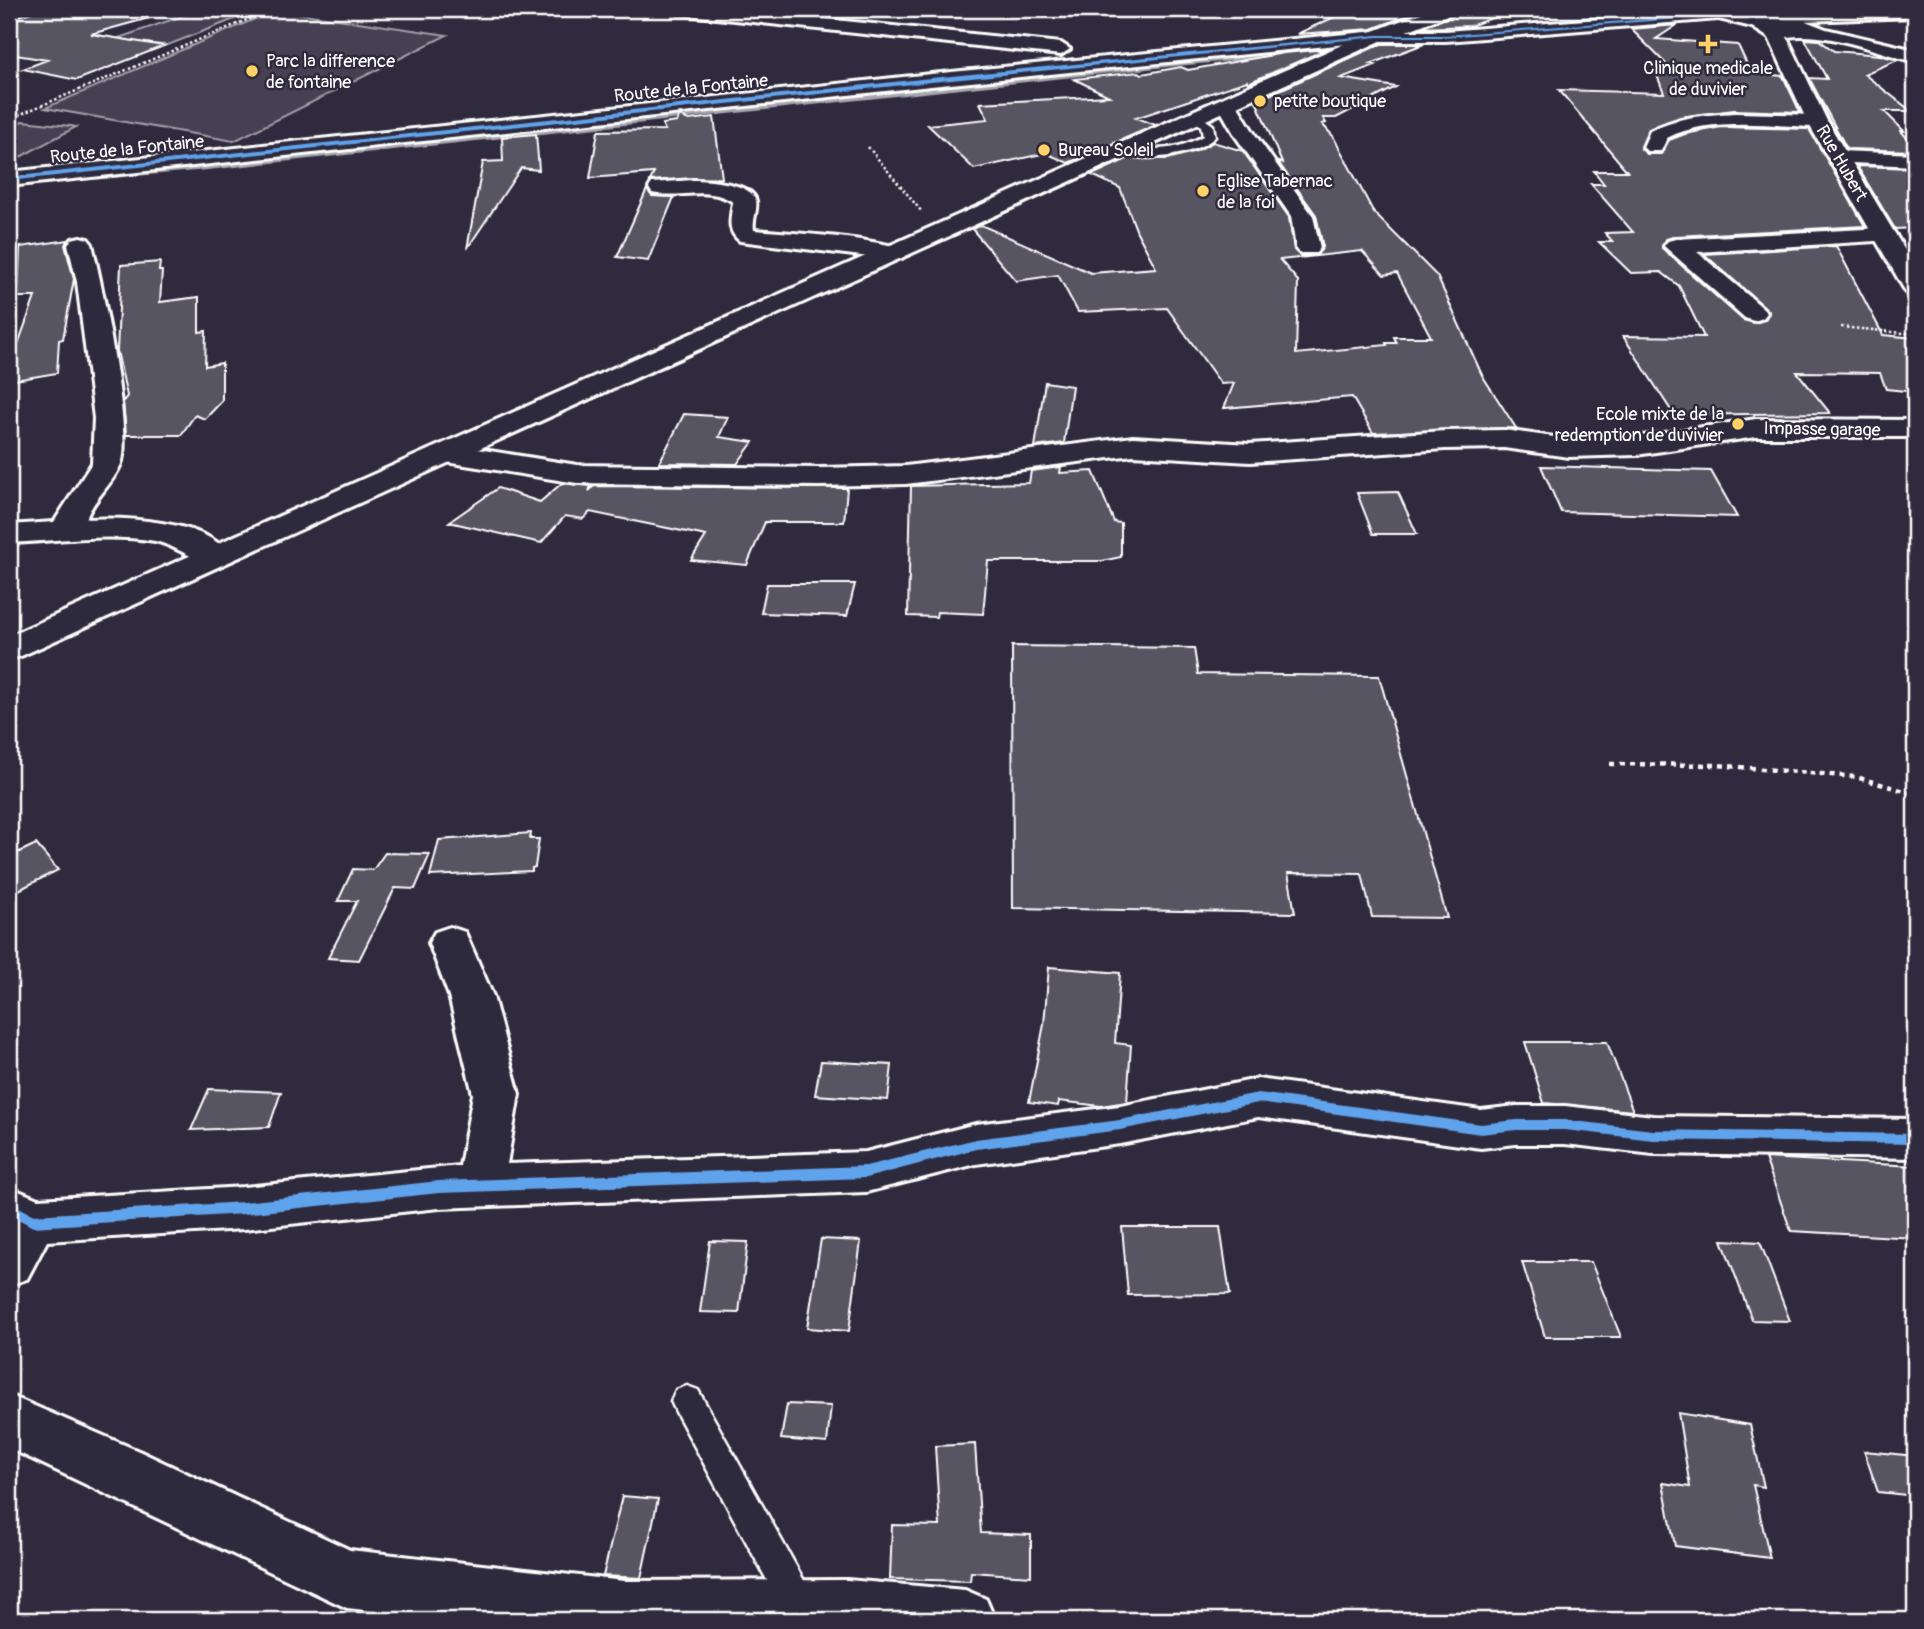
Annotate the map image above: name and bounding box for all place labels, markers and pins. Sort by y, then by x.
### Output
marker: Clinique medicale de duvivier [1698,34,1718,54]
place label: Parc la difference de fontaine [266,50,395,94]
place label: Clinique medicale de duvivier [1643,57,1773,101]
marker: Parc la difference de fontaine [244,63,260,79]
place label: petite boutique [1274,90,1386,113]
marker: petite boutique [1252,93,1268,109]
place label: Bureau Soleil [1058,139,1154,162]
marker: Bureau Soleil [1036,142,1052,158]
place label: Eglise Tabernac de la foi [1217,170,1333,214]
marker: Eglise Tabernac de la foi [1195,183,1211,199]
place label: Ecole mixte de la redemption de duvivier [1555,403,1725,447]
marker: Ecole mixte de la redemption de duvivier [1730,416,1746,432]

